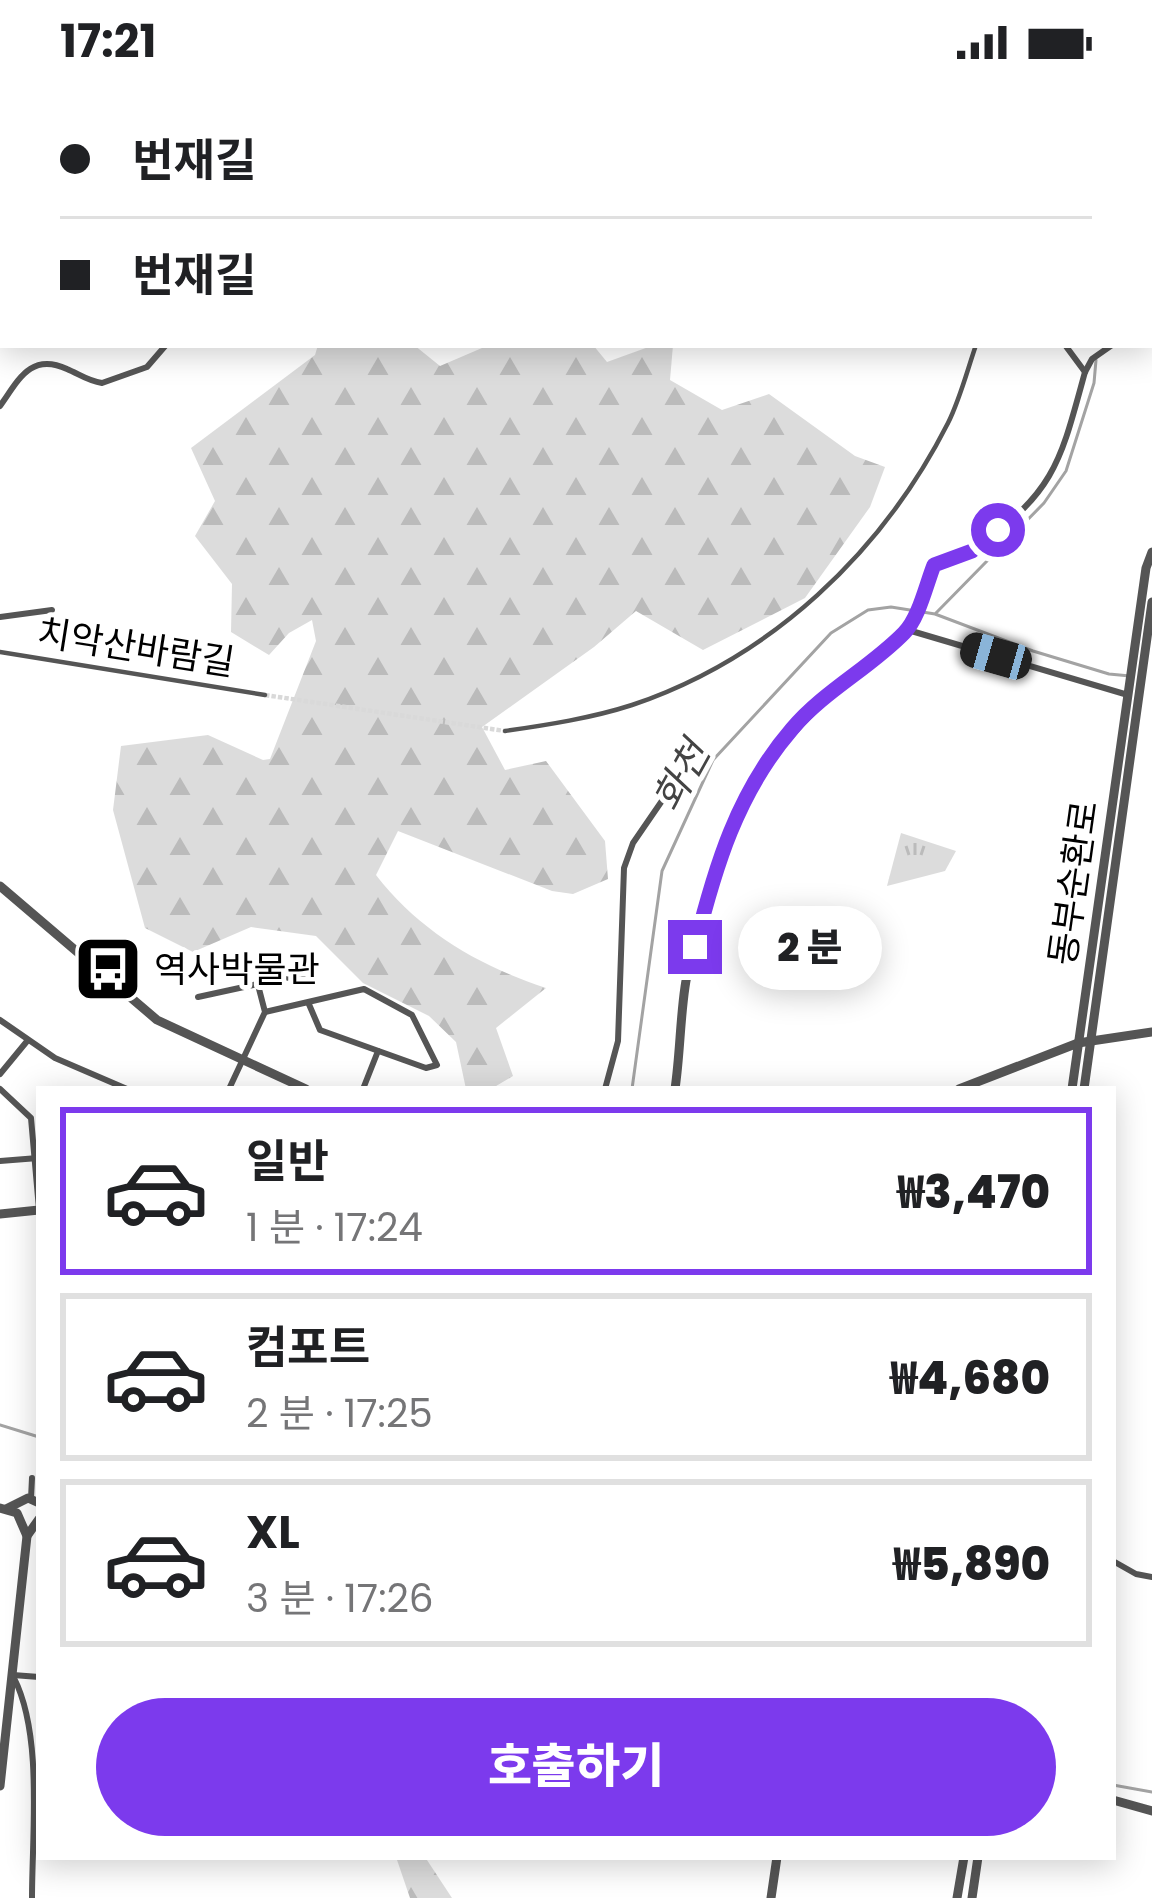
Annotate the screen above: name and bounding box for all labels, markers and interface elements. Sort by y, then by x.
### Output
text: 17:21 [60,10,156,73]
text: 번재길 [132,129,256,192]
text: 번재길 [132,244,256,307]
route start [971,503,1025,557]
street label: 치악산바람길 [34,607,238,688]
car [956,629,1036,683]
water label: 화천 [640,728,725,821]
street label: 동부순환로 [1037,798,1110,969]
callout: 2 분 [737,905,881,989]
route end [668,920,722,974]
text: 2 분 [777,920,843,975]
bus stop icon: 역사박물관 [73,934,143,1004]
place label: 역사박물관 [154,944,320,995]
text: 일반 [246,1130,329,1193]
icon: car [102,1137,210,1245]
text: ₩3,470 [897,1161,1050,1224]
text: 1 분 · 17:24 [246,1200,423,1255]
text: 컴포트 [246,1316,370,1379]
icon: car [102,1323,210,1431]
text: ₩4,680 [890,1347,1050,1410]
text: 2 분 · 17:25 [246,1386,433,1441]
text: XL [246,1501,300,1564]
icon: car [102,1509,210,1617]
text: ₩5,890 [893,1533,1050,1596]
text: 3 분 · 17:26 [246,1571,434,1626]
button: 호출하기 [96,1698,1056,1836]

